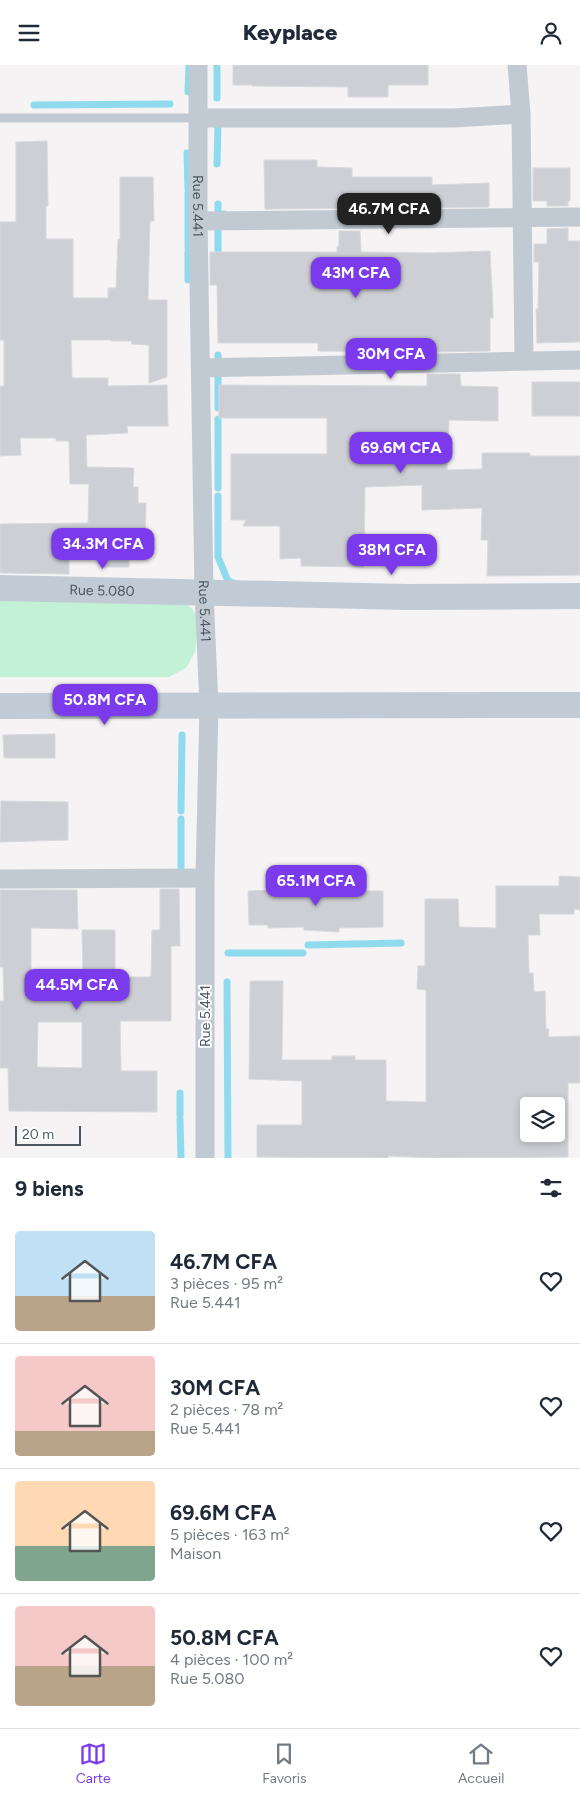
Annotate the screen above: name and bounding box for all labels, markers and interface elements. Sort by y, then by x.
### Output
icon: menu [15,19,43,47]
text: Keyplace [243,19,337,46]
icon: person [537,19,565,47]
street label: Rue 5.441 [190,175,207,237]
pin: 46.7M CFA [332,193,446,235]
text: 46.7M CFA [348,199,430,218]
pin: 43M CFA [310,257,402,299]
text: 43M CFA [322,263,390,282]
pin: 30M CFA [345,337,437,380]
text: 30M CFA [357,344,425,363]
pin: 69.6M CFA [344,431,458,474]
text: 69.6M CFA [360,438,442,457]
pin: 34.3M CFA [46,527,160,570]
pin: 38M CFA [346,533,438,576]
text: 34.3M CFA [62,534,144,553]
text: 38M CFA [358,540,426,559]
street label: Rue 5.441 [195,580,215,642]
street label: Rue 5.080 [69,581,135,599]
pin: 50.8M CFA [48,683,162,726]
text: 50.8M CFA [64,690,146,709]
pin: 65.1M CFA [259,865,373,907]
text: 65.1M CFA [277,871,355,890]
pin: 44.5M CFA [20,969,134,1011]
text: 44.5M CFA [36,975,118,994]
street label: Rue 5.441 [197,985,214,1047]
map controls [520,1097,565,1142]
button: layers [520,1097,565,1142]
scale bar [15,1123,81,1146]
text: 20 m [22,1126,54,1143]
icon: filters [537,1174,565,1202]
text: 9 biens [15,1176,84,1201]
text: 46.7M CFA [170,1249,277,1274]
icon: home [55,1251,115,1311]
icon: heart [537,1267,565,1295]
text: 3 pièces · 95 m² [170,1274,283,1293]
text: Rue 5.441 [170,1293,241,1312]
text: 30M CFA [170,1375,260,1400]
icon: home [55,1376,115,1436]
icon: heart [537,1392,565,1420]
text: 2 pièces · 78 m² [170,1400,283,1419]
text: Rue 5.441 [170,1419,241,1438]
text: 69.6M CFA [170,1500,277,1525]
icon: home [55,1501,115,1561]
icon: heart [537,1517,565,1545]
text: 5 pièces · 163 m² [170,1525,290,1544]
text: Maison [170,1544,221,1563]
text: 50.8M CFA [170,1625,279,1650]
icon: home [55,1626,115,1686]
icon: heart [537,1642,565,1670]
text: 4 pièces · 100 m² [170,1650,293,1669]
text: Rue 5.080 [170,1669,245,1688]
tab: Carte [76,1740,111,1787]
tab: Favoris [262,1740,306,1787]
tab: Accueil [458,1740,504,1787]

